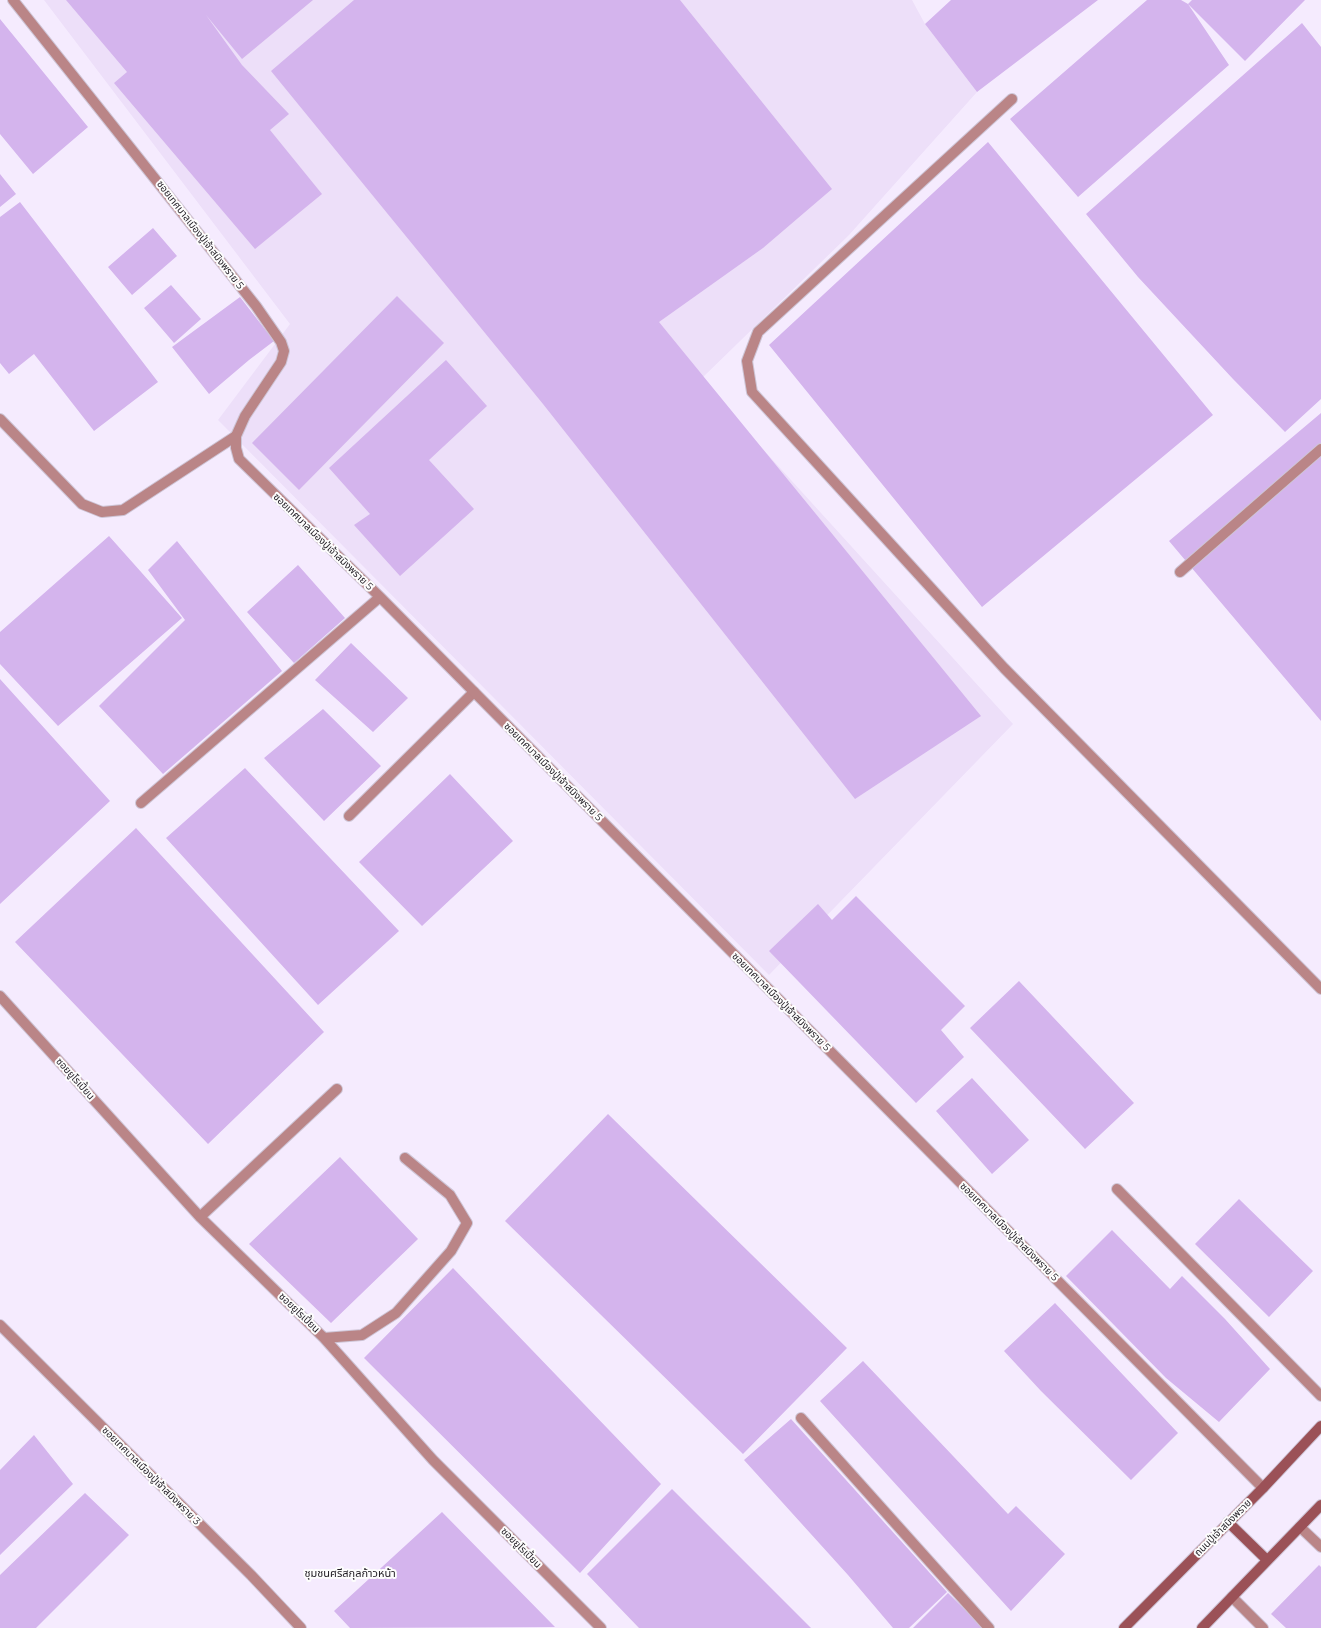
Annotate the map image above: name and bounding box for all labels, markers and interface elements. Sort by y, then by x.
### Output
street label: ซอยเทศบาลเมืองปู่เจ้าสมิงพราย 5 [154,179,246,291]
street label: ซอยเทศบาลเมืองปู่เจ้าสมิงพราย 5 [271,491,375,593]
street label: ซอยเทศบาลเมืองปู่เจ้าสมิงพราย 5 [501,720,605,824]
street label: ซอยเทศบาลเมืองปู่เจ้าสมิงพราย 5 [729,950,833,1054]
street label: ซอยยูโรเปี้ยน [53,1056,97,1102]
street label: ซอยเทศบาลเมืองปู่เจ้าสมิงพราย 5 [957,1180,1061,1284]
street label: ซอยยูโรเปี้ยน [276,1291,322,1335]
street label: ซอยเทศบาลเมืองปู่เจ้าสมิงพราย 3 [99,1424,203,1528]
street label: ถนนปู่เจ้าสมิงพราย [1192,1497,1254,1559]
street label: ซอยยูโรเปี้ยน [498,1525,544,1571]
district label: ชุมชนศรีสกุลก้าวหน้า [304,1567,396,1581]

